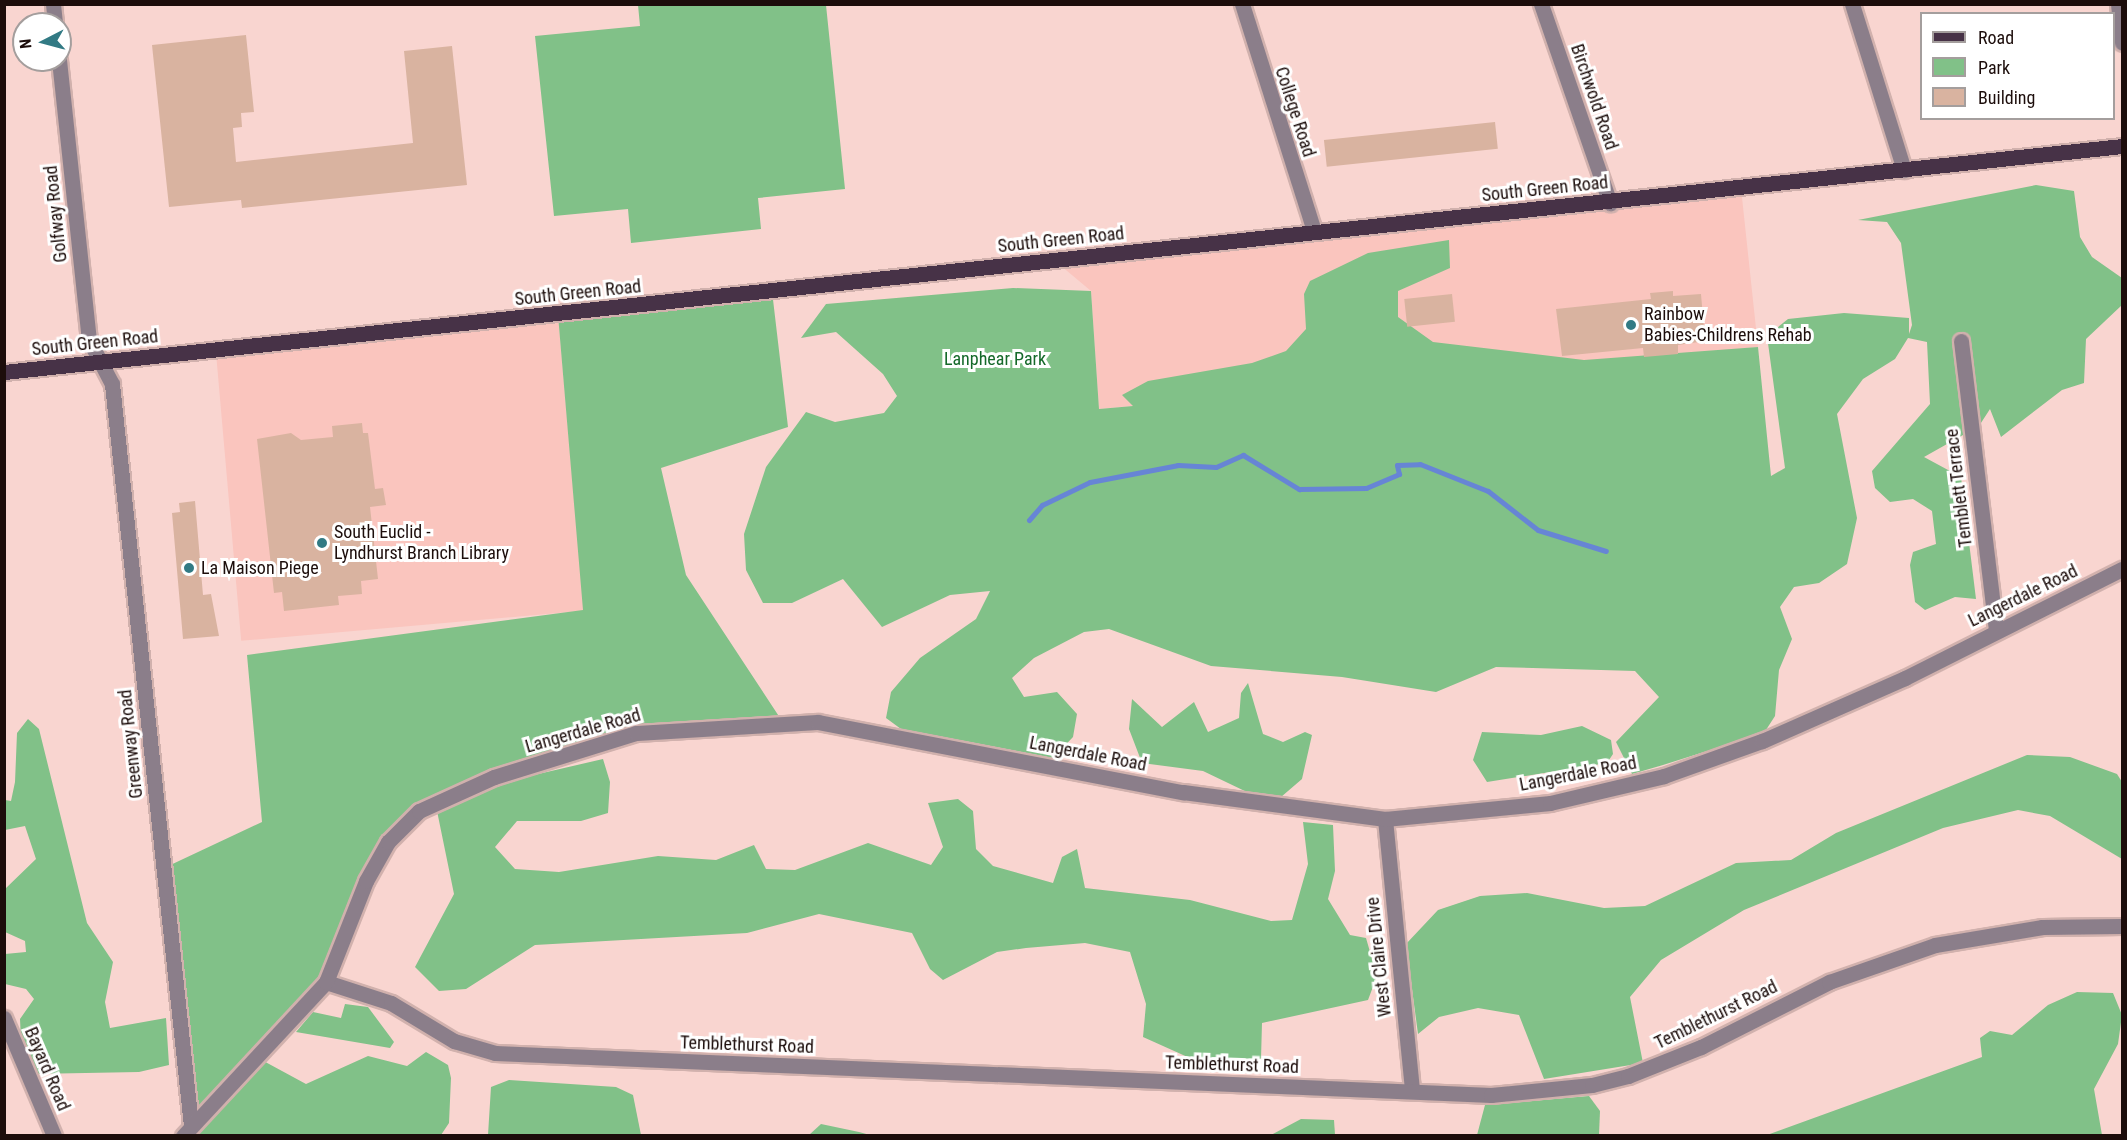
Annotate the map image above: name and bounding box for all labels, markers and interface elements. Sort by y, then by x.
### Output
north arrow [12,12,72,72]
legend [1920,12,2115,120]
text: Road [1978,27,2014,48]
text: N [16,38,36,50]
street label: Birchwold Road [1566,41,1622,153]
text: Park [1978,57,2010,78]
street label: College Road [1270,64,1320,160]
text: Building [1978,87,2035,108]
street label: Golfway Road [40,164,72,264]
street label: South Green Road [1481,172,1609,206]
street label: South Green Road [997,223,1125,257]
street label: South Green Road [514,276,642,310]
place label: Rainbow Babies-Childrens Rehab [1644,304,1812,346]
marker: Rainbow Babies-Childrens Rehab [1622,316,1640,334]
street label: South Green Road [31,326,159,360]
park label: Lanphear Park [944,348,1046,370]
street label: Temblett Terrace [1941,427,1977,549]
place label: South Euclid - Lyndhurst Branch Library [334,522,509,564]
marker: South Euclid - Lyndhurst Branch Library [315,536,329,550]
place label: La Maison Piege [201,557,319,579]
street label: Langerdale Road [1965,560,2081,632]
marker: La Maison Piege [182,561,196,575]
street label: Greenway Road [115,688,147,800]
street label: Langerdale Road [523,704,643,758]
street label: Langerdale Road [1028,732,1148,776]
street label: Langerdale Road [1518,752,1638,796]
street label: West Claire Drive [1362,896,1396,1018]
street label: Temblethurst Road [1651,976,1781,1054]
street label: Bayard Road [20,1024,74,1114]
street label: Temblethurst Road [680,1032,814,1058]
street label: Temblethurst Road [1165,1052,1299,1078]

